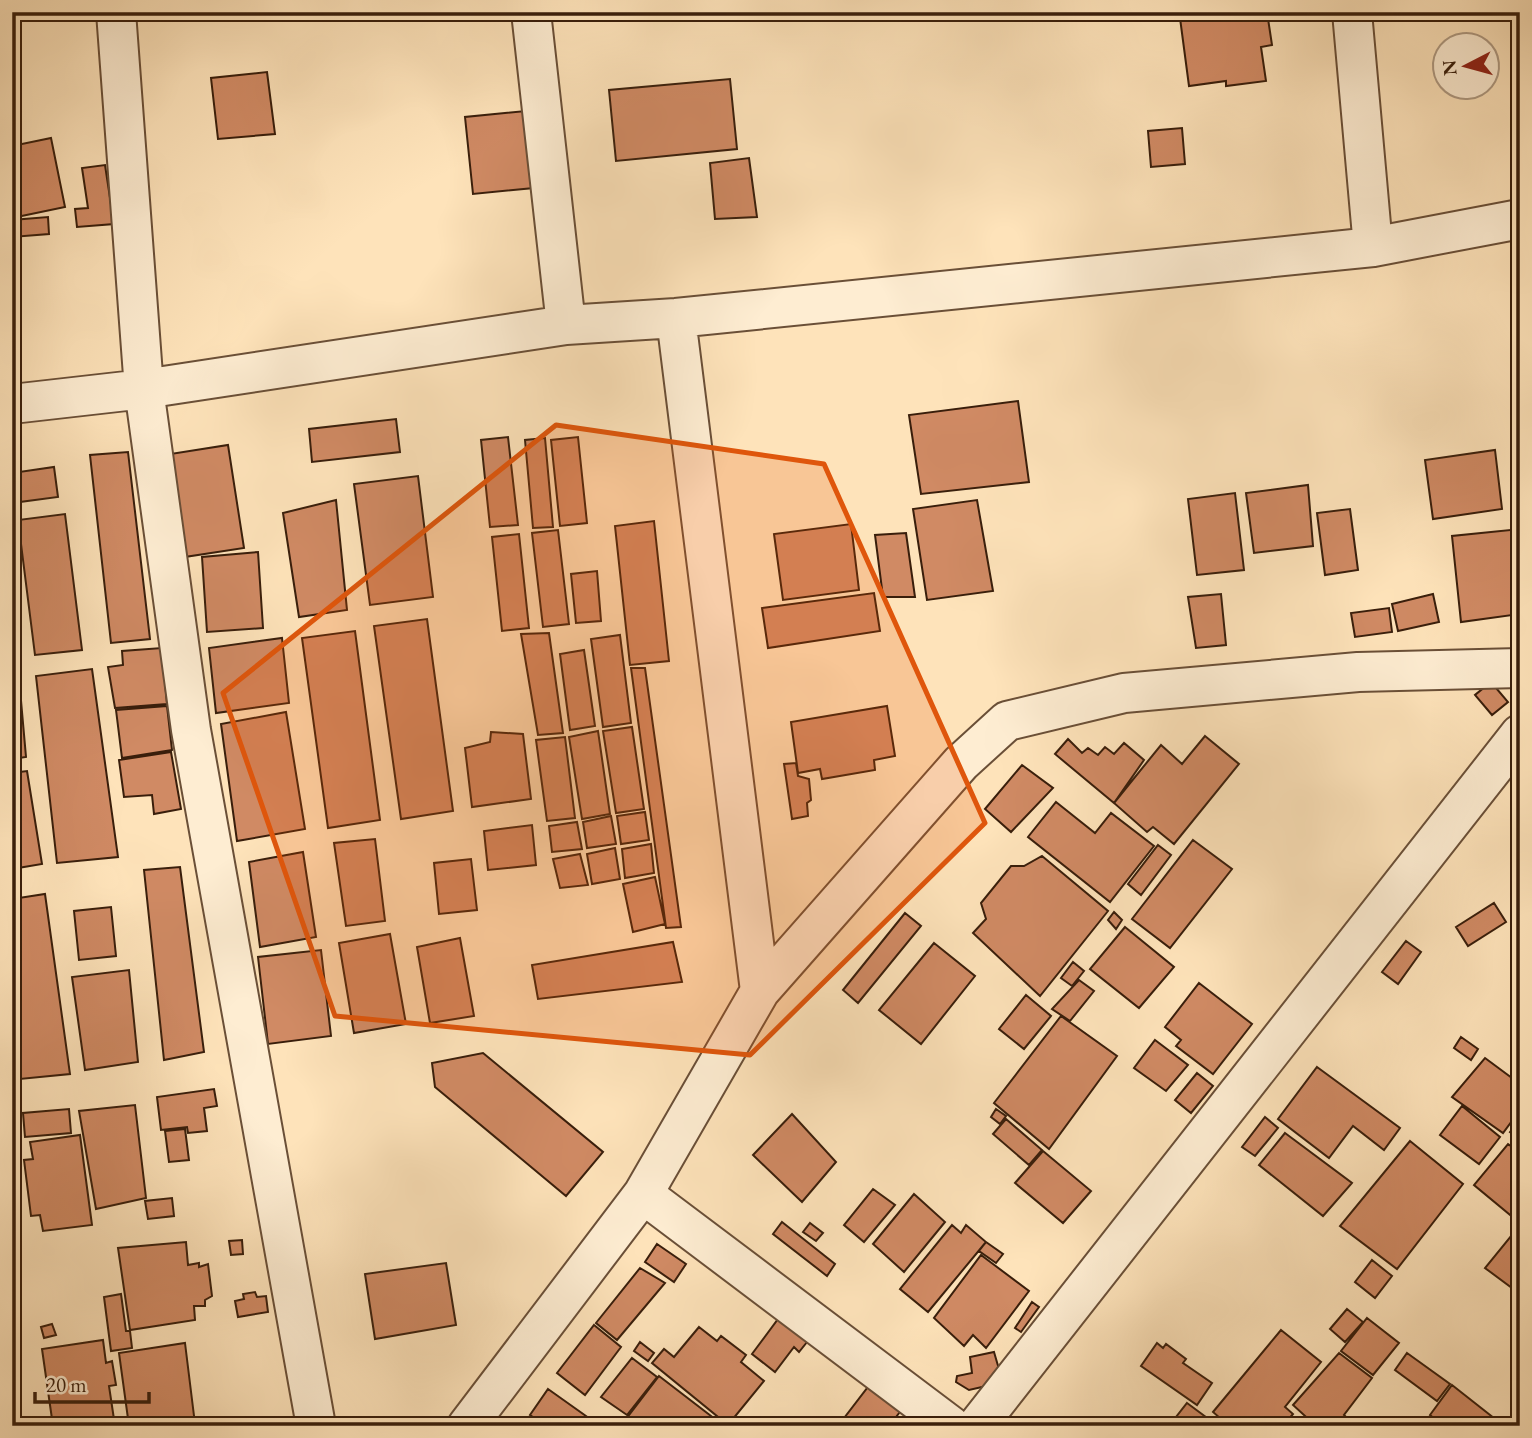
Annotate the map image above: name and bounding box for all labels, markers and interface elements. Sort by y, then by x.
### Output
north arrow [1430,32,1500,102]
text: N [1436,58,1463,77]
scale bar [35,1361,149,1405]
text: 20 m [46,1371,87,1398]

